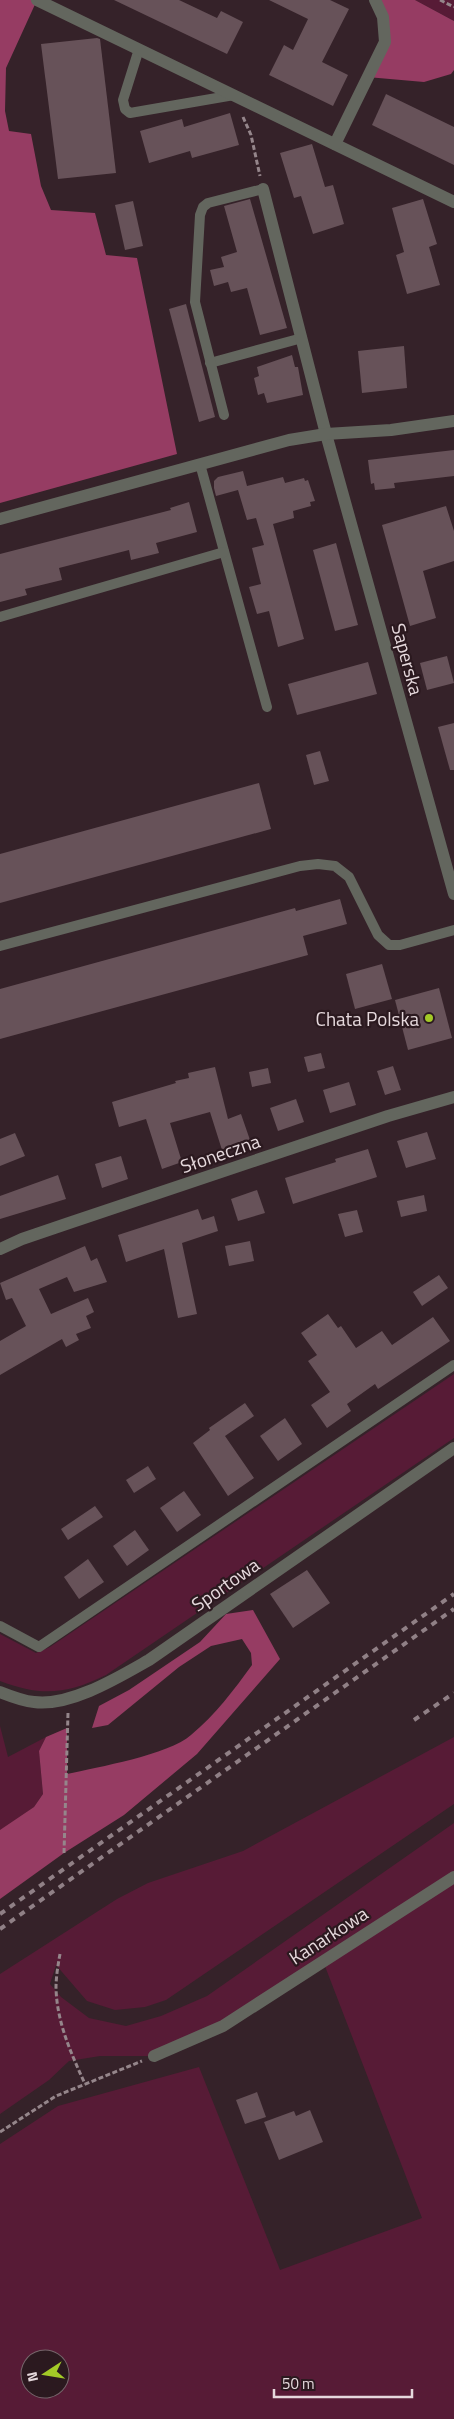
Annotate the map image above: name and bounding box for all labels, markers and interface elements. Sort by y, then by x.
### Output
street label: Saperska [384,620,432,699]
place label: Chata Polska [316,1004,419,1033]
marker: Chata Polska [423,1012,435,1024]
street label: Słoneczna [176,1126,264,1180]
street label: Sportowa [185,1550,265,1618]
street label: Kanarkowa [283,1898,374,1971]
north arrow [20,2349,70,2399]
scale bar [274,2366,412,2398]
text: N [21,2370,43,2384]
text: 50 m [282,2372,315,2395]

